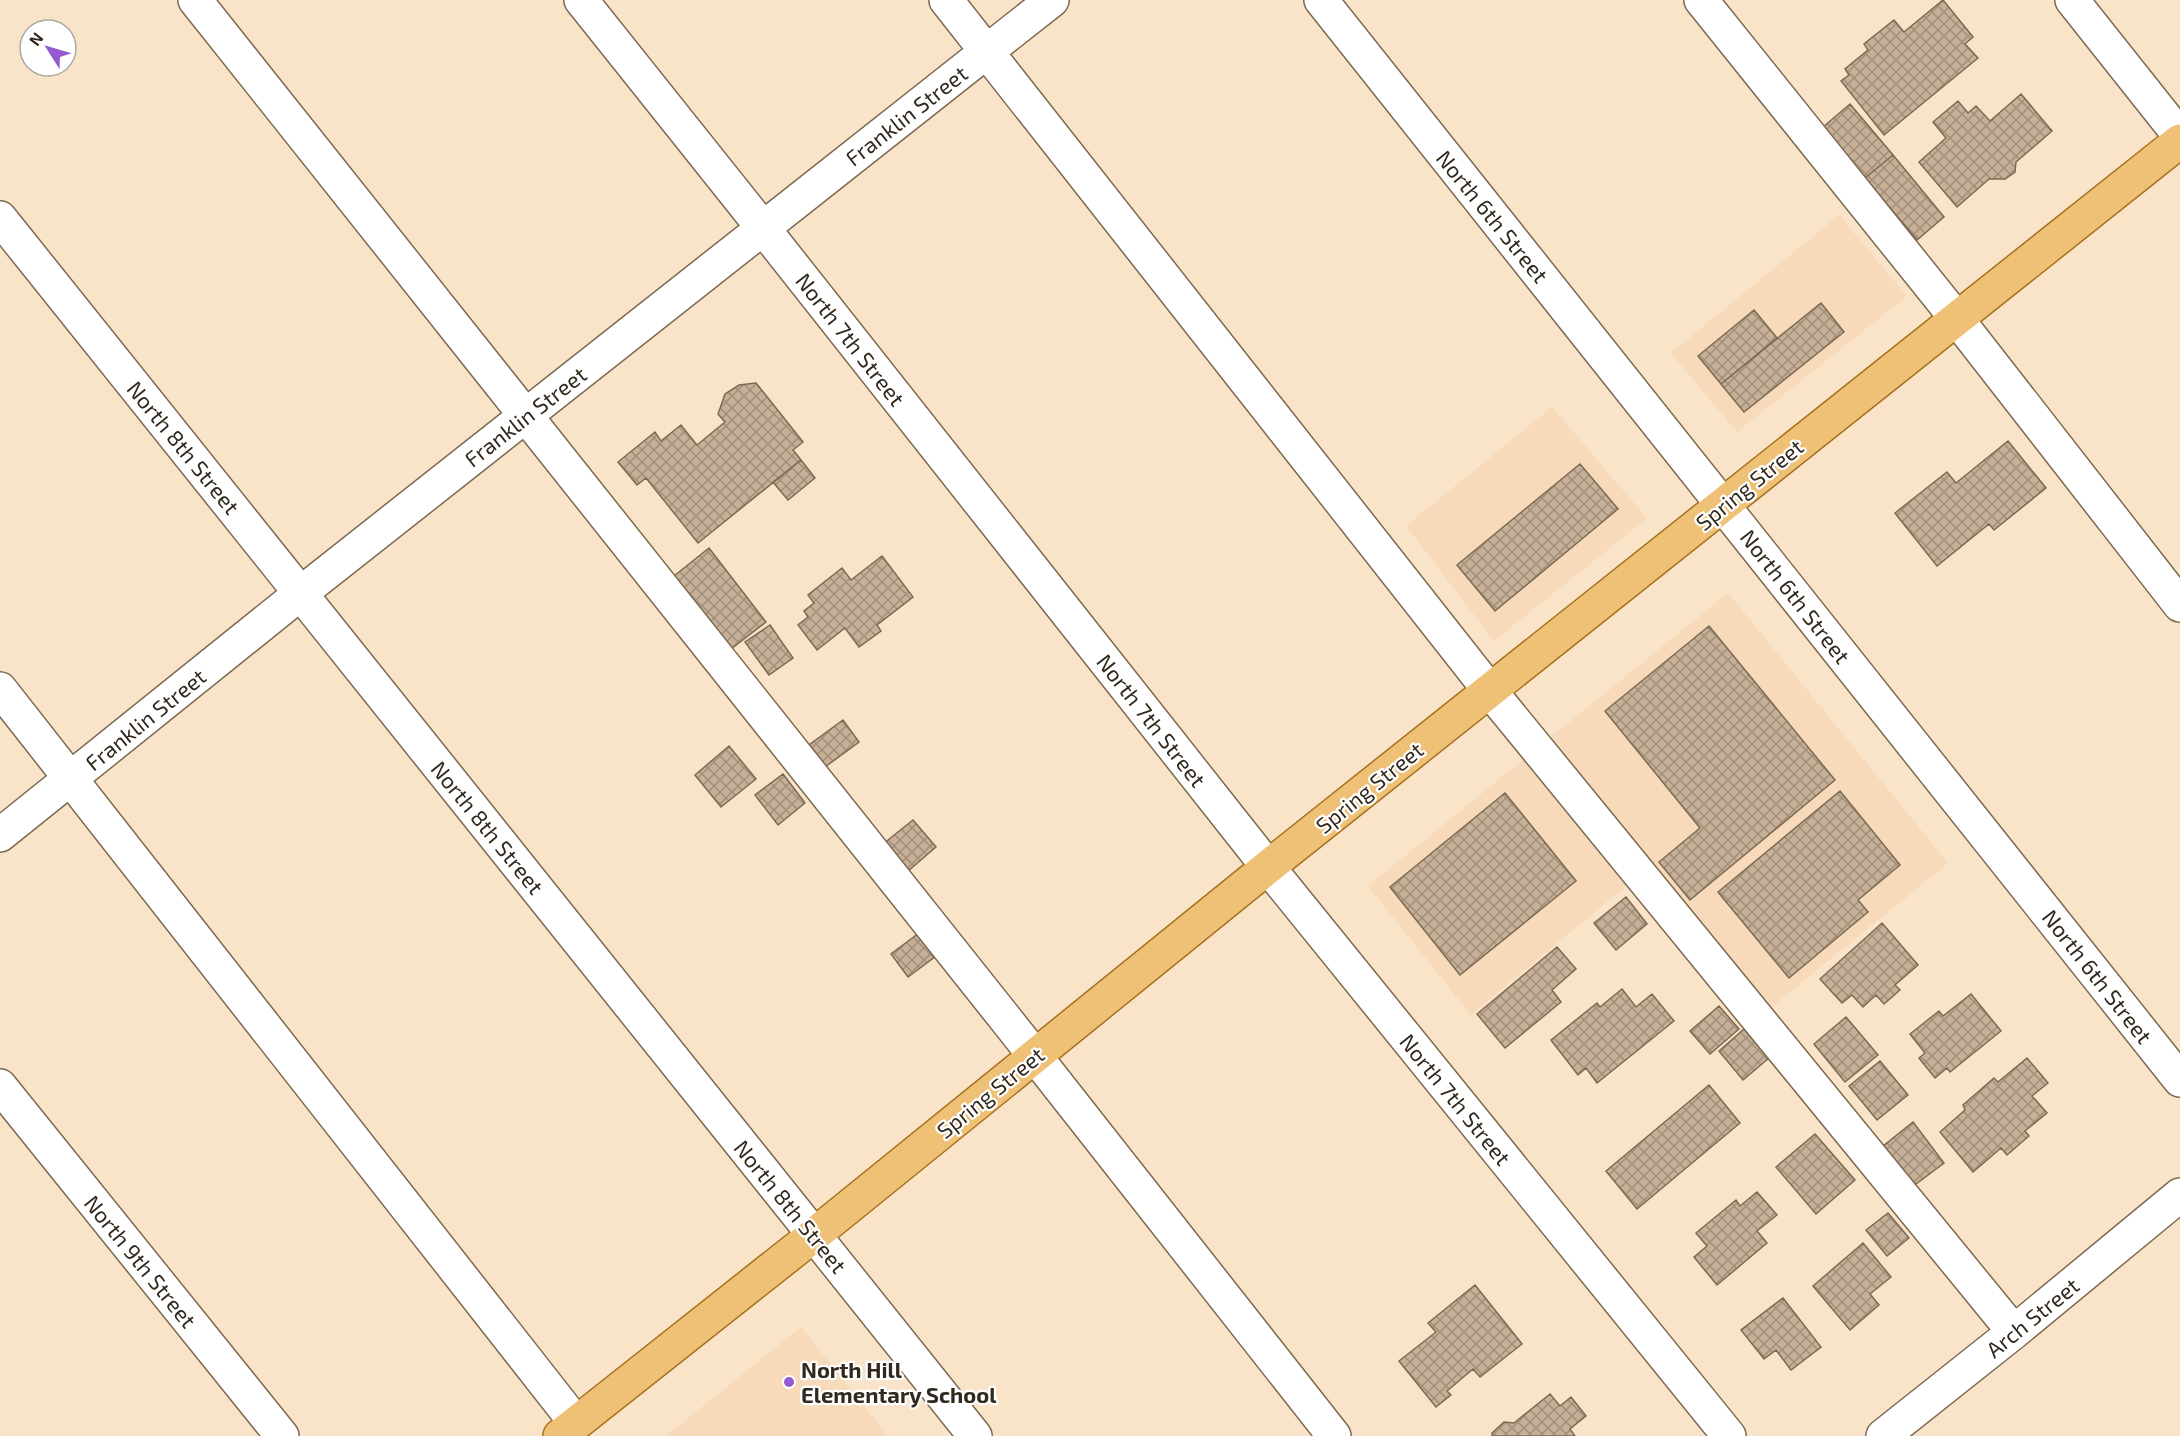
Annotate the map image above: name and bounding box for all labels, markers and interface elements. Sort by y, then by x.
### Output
north arrow [18,18,78,78]
text: N [25,28,47,49]
street label: Franklin Street [840,59,972,171]
street label: North 6th Street [1432,145,1554,287]
street label: North 7th Street [791,267,911,411]
street label: Franklin Street [459,360,591,472]
street label: North 8th Street [122,375,246,519]
street label: Spring Street [1690,433,1808,535]
street label: North 6th Street [1736,524,1856,668]
street label: North 7th Street [1092,648,1212,792]
street label: Franklin Street [80,663,210,775]
street label: Spring Street [1310,736,1428,838]
street label: North 8th Street [426,755,550,899]
street label: North 6th Street [2038,904,2158,1048]
street label: North 7th Street [1395,1028,1517,1170]
street label: Spring Street [931,1041,1049,1143]
street label: North 8th Street [729,1134,853,1278]
street label: North 9th Street [80,1190,202,1332]
street label: Arch Street [1980,1272,2084,1362]
place label: North Hill Elementary School [801,1356,997,1408]
marker: North Hill Elementary School [782,1375,796,1389]

